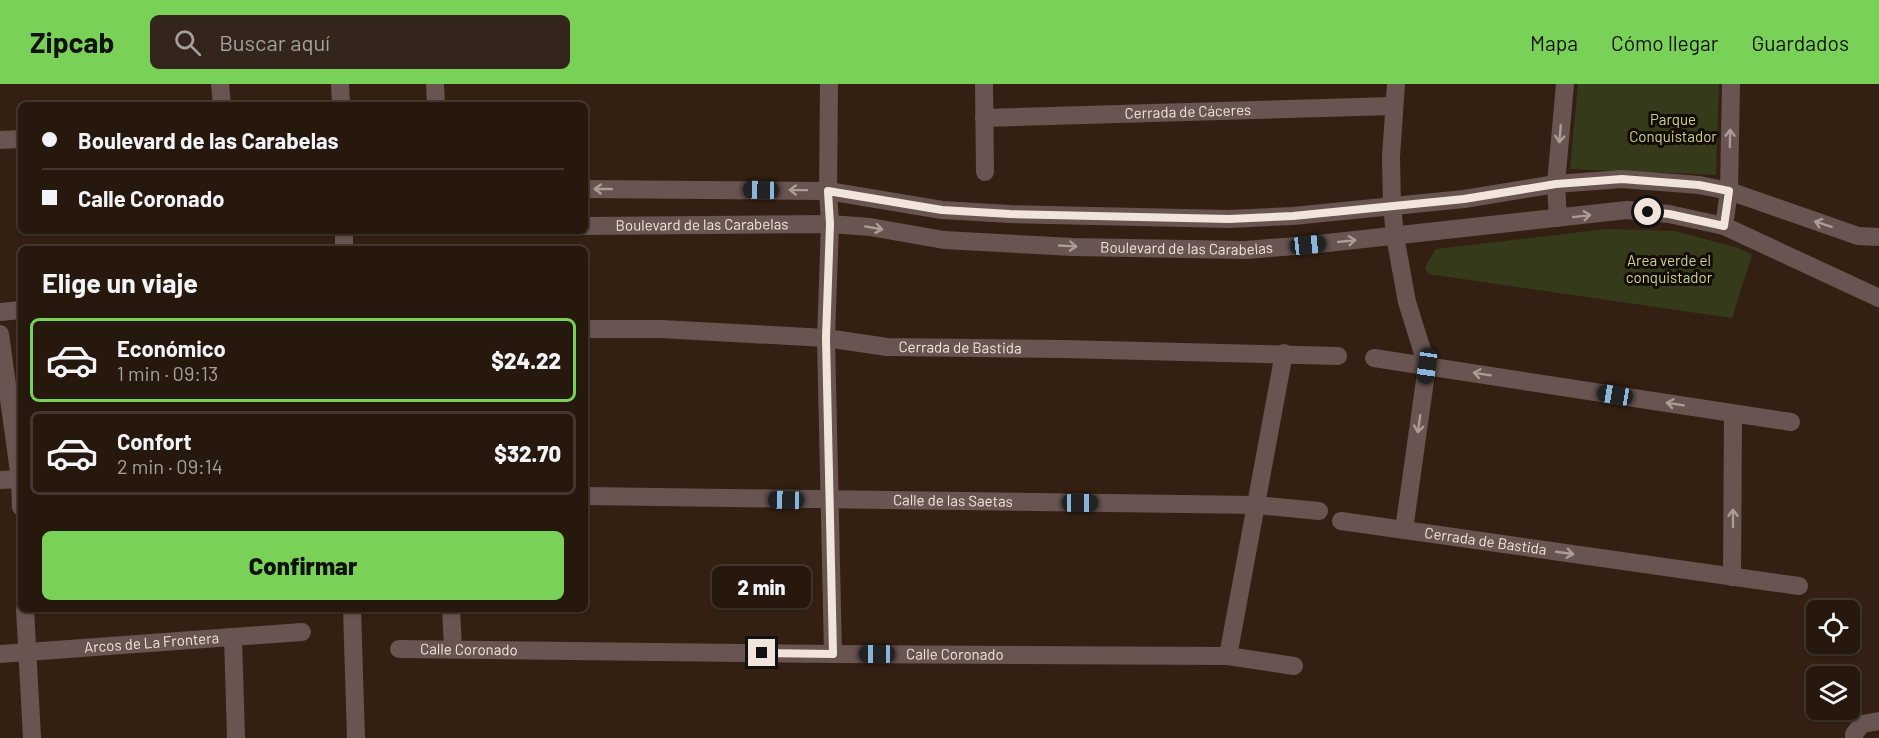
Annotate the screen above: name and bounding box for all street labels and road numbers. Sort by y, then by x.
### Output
street label: Cerrada de Cáceres [1124,100,1251,122]
street label: Boulevard de las Carabelas [615,214,789,234]
street label: Boulevard de las Carabelas [1100,237,1274,258]
street label: Cerrada de Bastida [898,337,1022,357]
street label: Calle de las Saetas [893,490,1013,510]
street label: Cerrada de Bastida [1423,523,1548,558]
street label: Arcos de La Frontera [83,628,220,656]
street label: Calle Coronado [420,639,518,658]
street label: Calle Coronado [906,644,1004,663]

